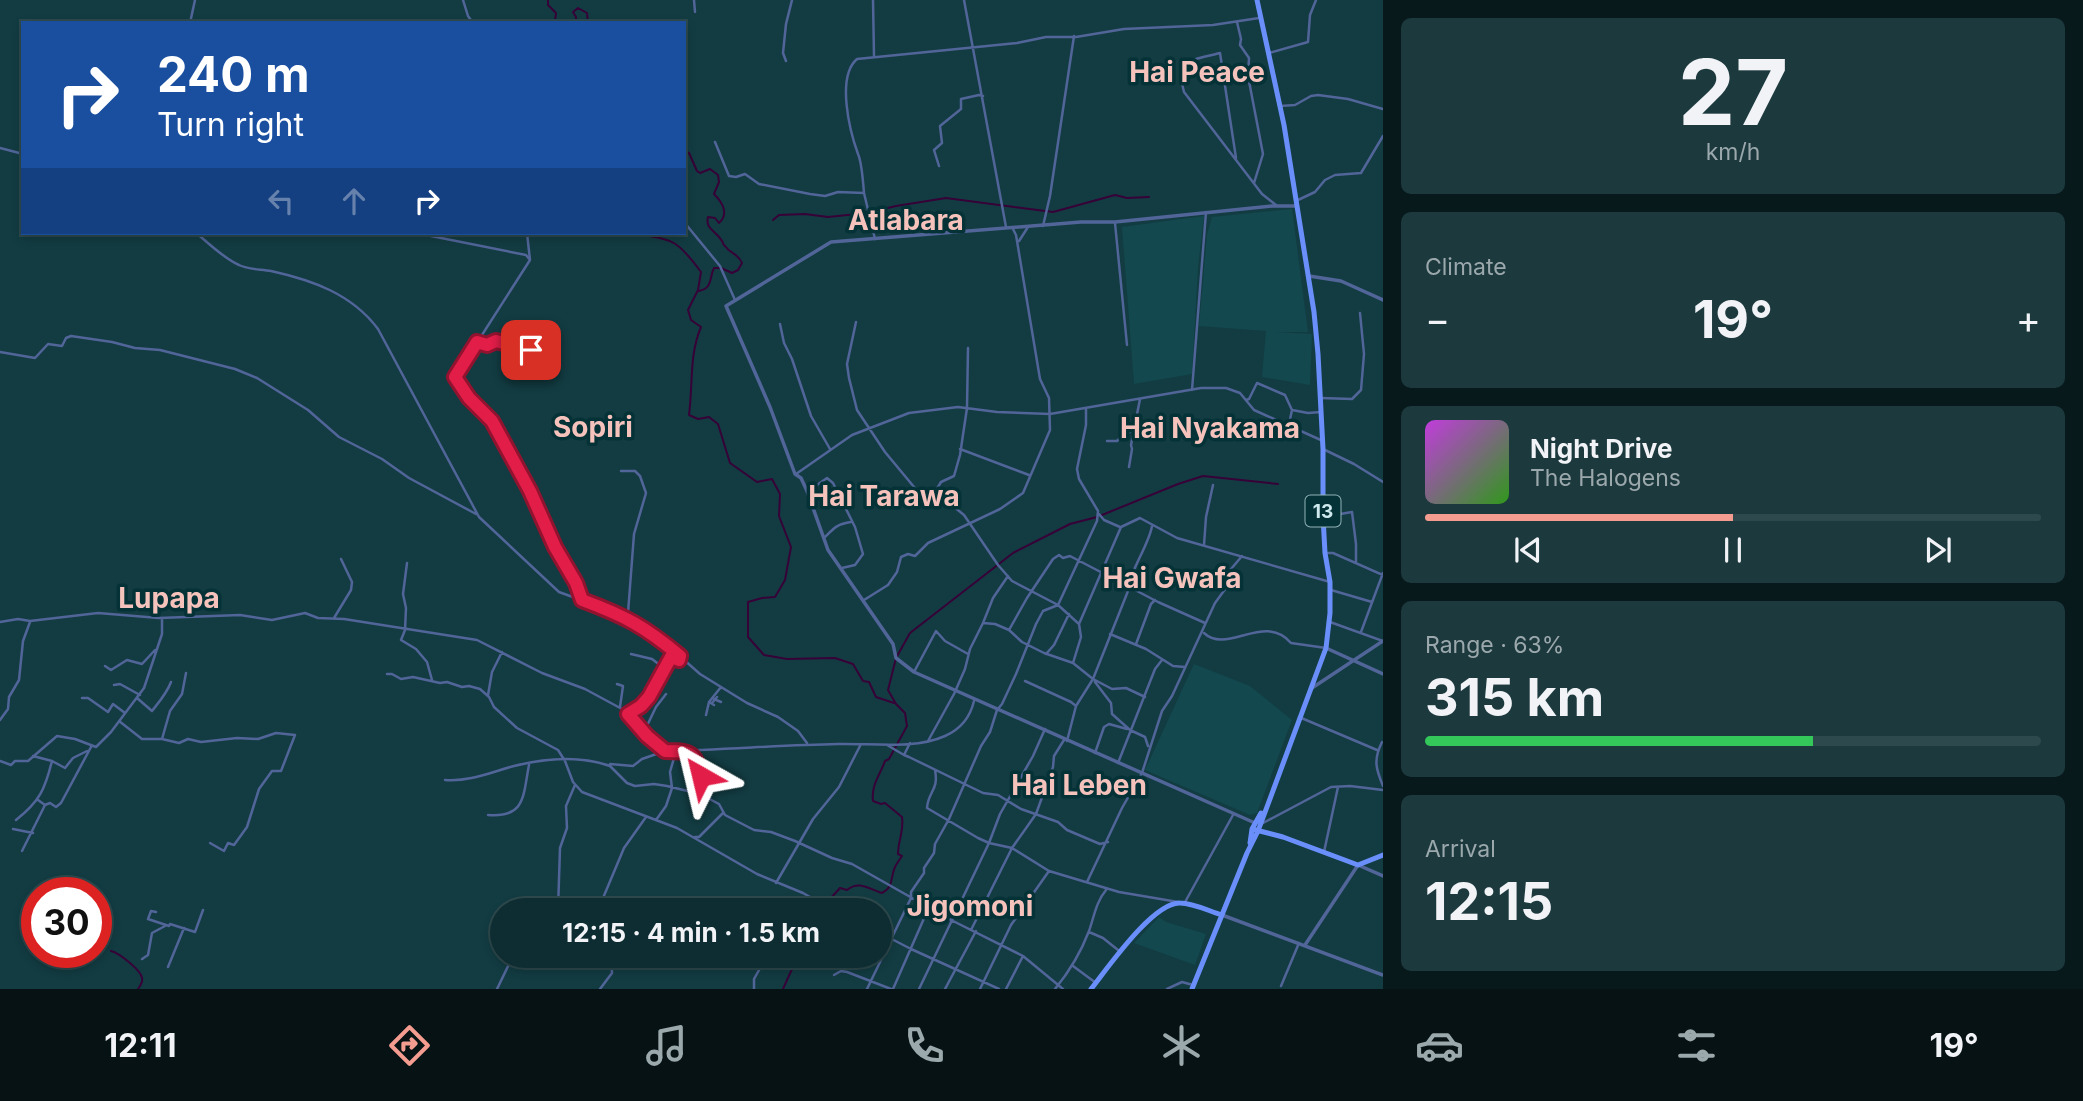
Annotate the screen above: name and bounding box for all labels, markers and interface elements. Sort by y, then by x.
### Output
text: 27 [1678,37,1788,147]
text: 240 m [157,45,310,104]
icon: right [42,49,133,140]
district label: Hai Peace [1129,55,1265,89]
text: Turn right [157,105,304,144]
text: km/h [1706,138,1760,166]
icon: left [262,182,300,220]
icon: ahead [335,182,373,220]
icon: right [408,182,446,220]
district label: Atlabara [848,203,964,237]
text: Climate [1425,253,1507,281]
text: 19° [1693,288,1773,351]
text: − [1425,296,1450,342]
text: + [2016,296,2041,342]
pin [501,320,561,380]
icon: arrive [512,331,550,369]
district label: Sopiri [553,410,633,444]
district label: Hai Nyakama [1120,411,1300,445]
text: Night Drive [1530,433,1672,464]
text: The Halogens [1530,464,1681,492]
district label: Hai Tarawa [808,479,960,513]
road number: 13 [1306,496,1340,526]
icon: previous [1509,531,1547,569]
icon: pause [1714,531,1752,569]
icon: next [1919,531,1957,569]
district label: Hai Gwafa [1102,561,1242,595]
district label: Lupapa [118,581,220,615]
text: Range · 63% [1425,631,1564,659]
text: 315 km [1425,666,1604,729]
position arrow [664,739,738,813]
district label: Hai Leben [1011,768,1147,802]
text: Arrival [1425,835,1496,863]
text: 12:15 [1425,870,1553,933]
speed limit sign: 30 [21,877,112,968]
district label: Jigomoni [907,889,1033,923]
text: 12:15 · 4 min · 1.5 km [562,917,820,948]
icon: directions [385,1021,434,1070]
icon: music [642,1021,691,1070]
icon: phone [900,1021,949,1070]
icon: climate [1157,1021,1206,1070]
icon: car [1415,1021,1464,1070]
icon: filters [1672,1021,1721,1070]
text: 12:11 [104,1026,176,1065]
text: 19° [1929,1026,1979,1065]

